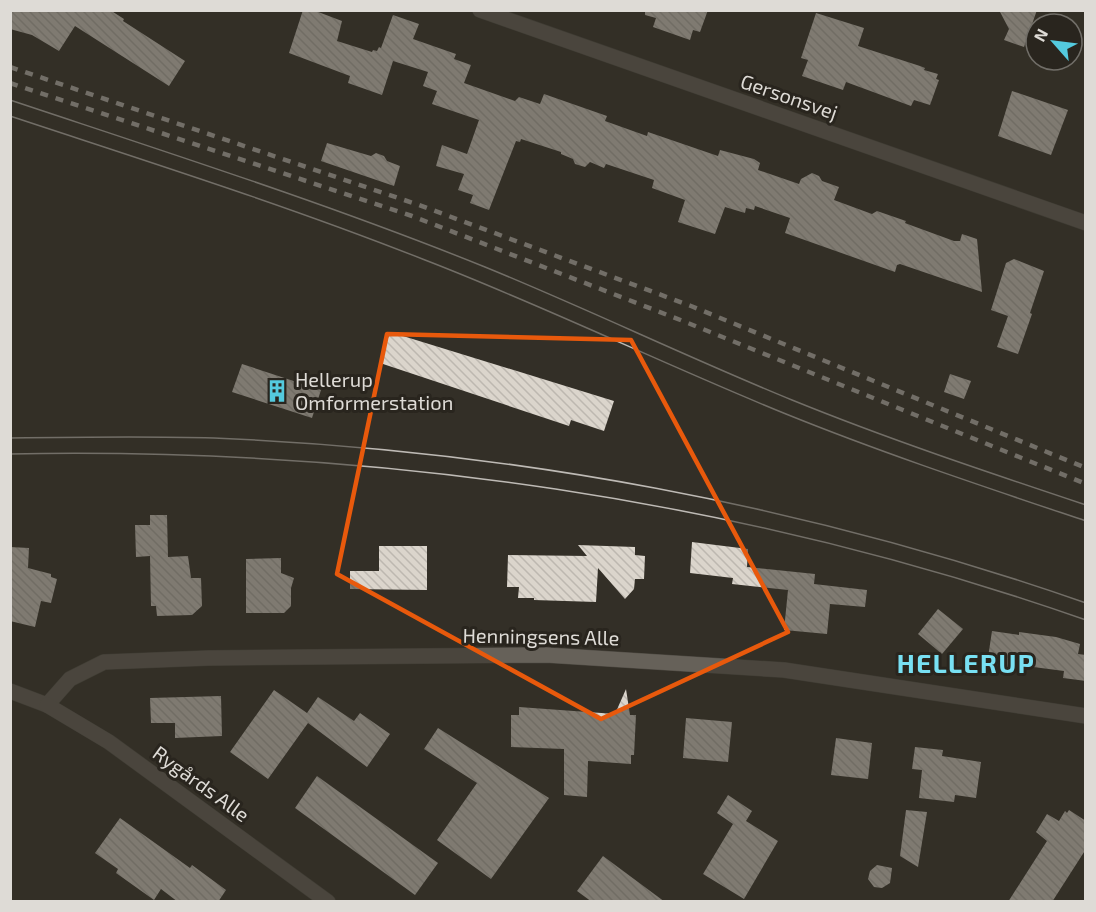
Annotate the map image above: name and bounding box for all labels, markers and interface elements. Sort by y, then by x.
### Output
north arrow [1024,12,1084,72]
text: N [1029,25,1051,44]
street label: Gersonsvej [738,68,841,124]
place label: Hellerup Omformerstation [295,367,453,414]
building icon: Hellerup Omformerstation [264,378,290,404]
street label: Henningsens Alle [462,623,620,649]
district label: HELLERUP [897,647,1035,678]
street label: Rygårds Alle [149,740,255,826]

